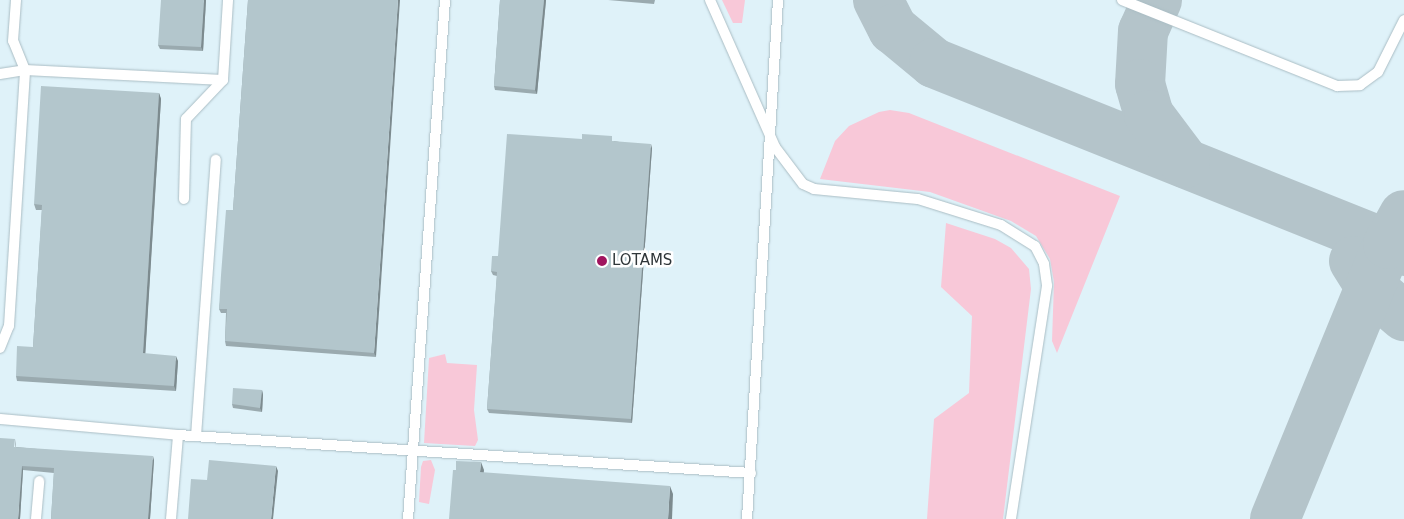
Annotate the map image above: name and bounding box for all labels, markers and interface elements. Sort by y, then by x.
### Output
place label: LOTAMS [612,252,672,270]
marker: LOTAMS [596,255,608,267]

